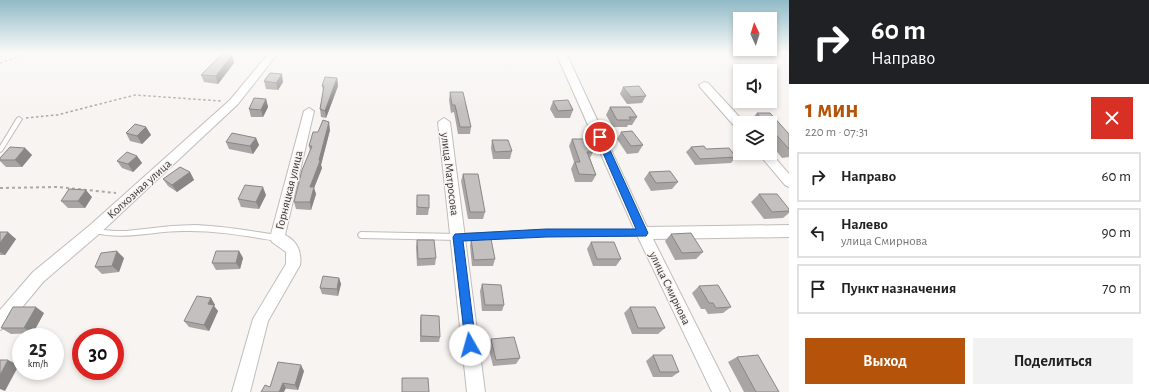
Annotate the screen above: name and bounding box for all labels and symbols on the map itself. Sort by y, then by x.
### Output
north arrow [733,12,777,56]
pin [583,120,617,154]
street label: улица Матросова [438,131,461,217]
street label: Горняцкая улица [273,149,306,231]
street label: Колхозная улица [105,157,174,221]
street label: улица Смирнова [646,249,693,327]
position arrow [449,324,491,366]
speed limit sign: 30 [72,328,124,380]

